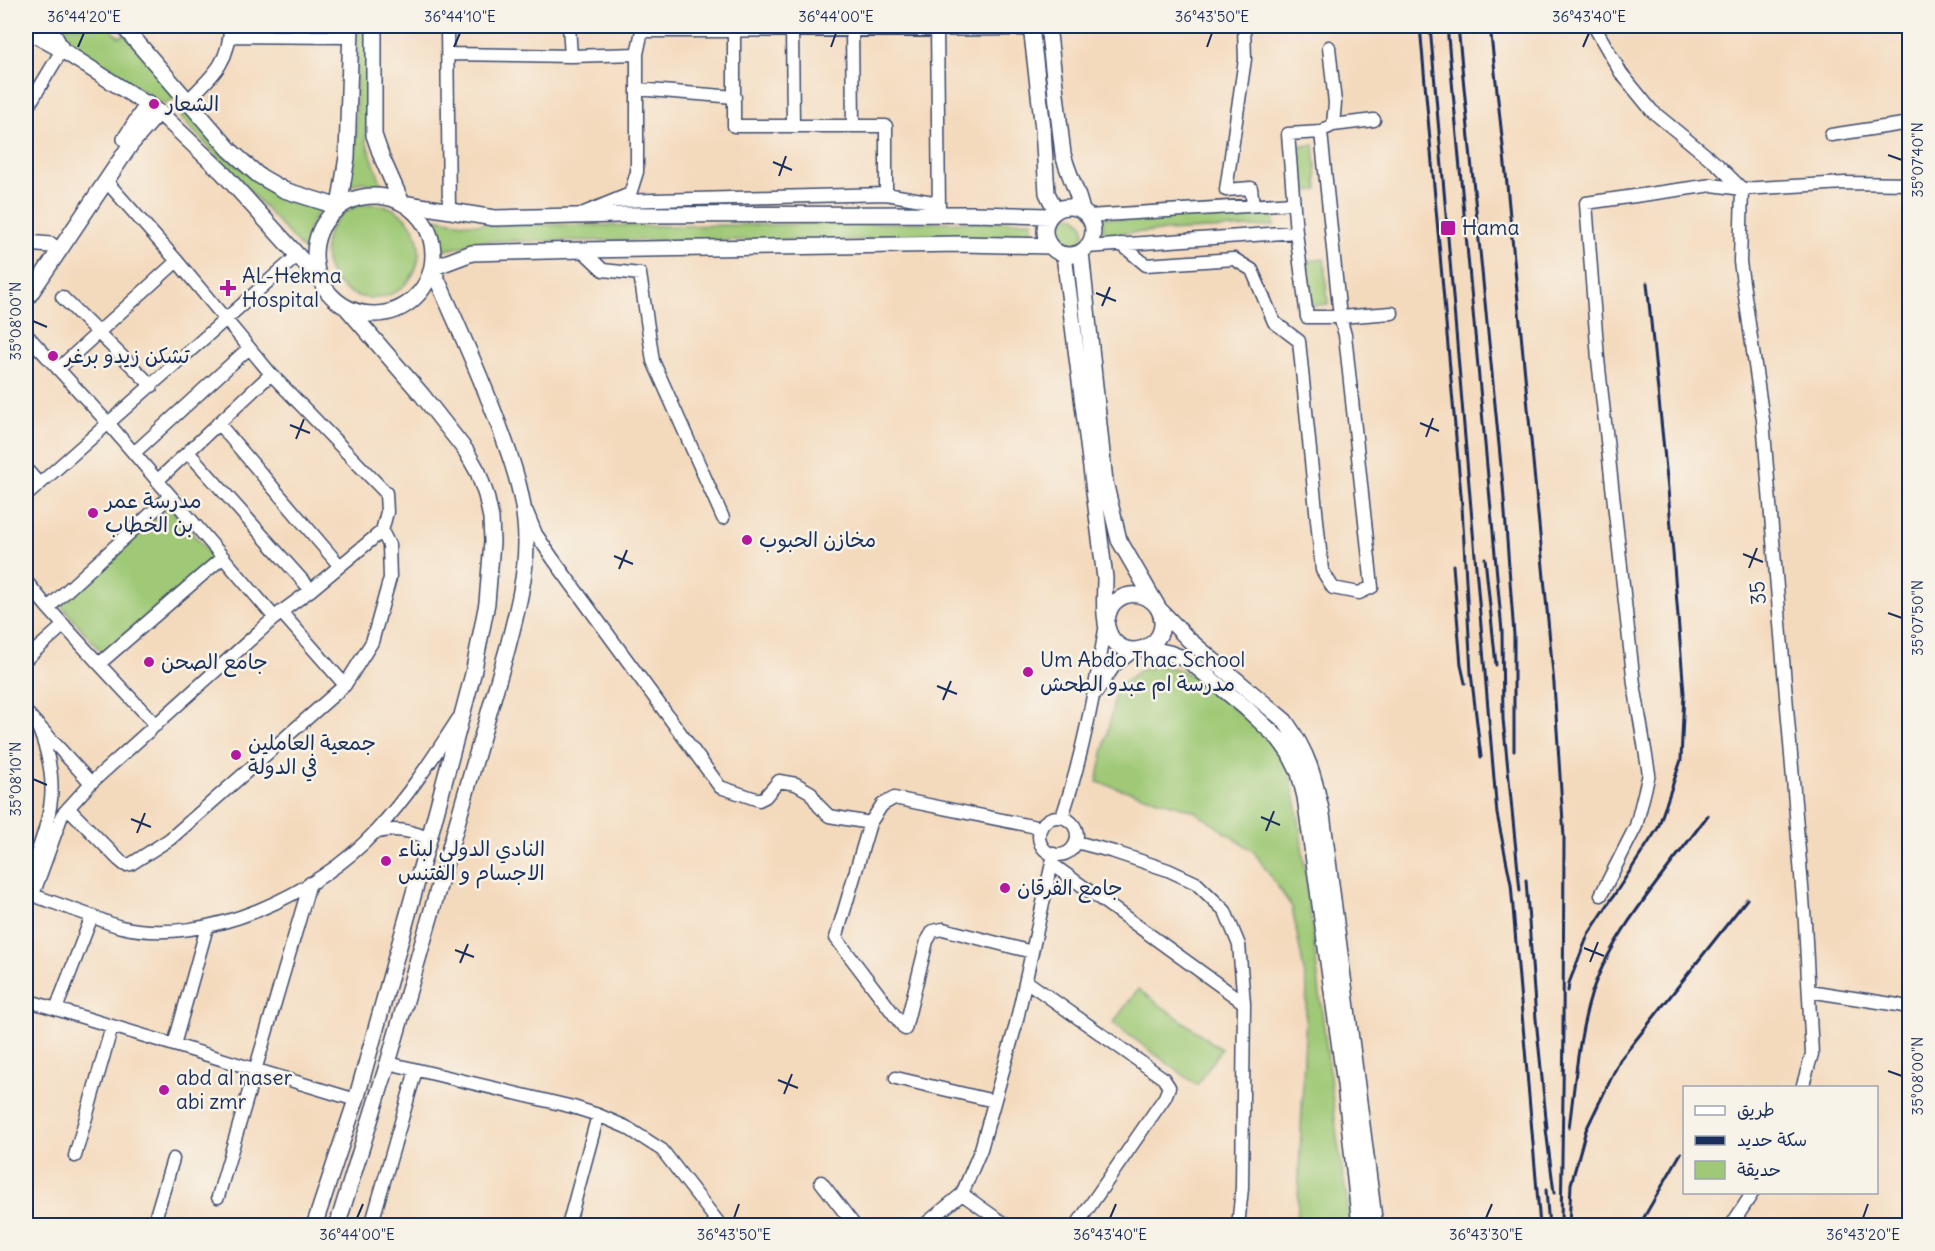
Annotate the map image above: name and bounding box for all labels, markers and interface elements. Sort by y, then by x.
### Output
text: 36°44'20"E [47,7,121,26]
text: 36°44'10"E [424,7,496,26]
text: 36°44'00"E [798,7,874,26]
text: 36°43'50"E [1175,7,1249,26]
text: 36°43'40"E [1552,7,1626,26]
place label: الشعار [164,90,219,117]
marker: الشعار [147,97,161,111]
text: 35°07'40"N [1908,122,1927,198]
place label: Hama [1462,214,1519,241]
marker: Hama [1439,219,1457,237]
place label: AL-Hekma Hospital [242,262,342,313]
marker: AL-Hekma Hospital [219,279,237,297]
text: 35°08'00"N [6,282,25,360]
place label: تشكن زيدو برغر [63,342,191,369]
marker: تشكن زيدو برغر [46,349,60,363]
place label: مدرسة عمر بن الخطاب [103,487,202,538]
marker: مدرسة عمر بن الخطاب [86,506,100,520]
place label: مخازن الحبوب [759,526,876,553]
marker: مخازن الحبوب [740,533,754,547]
street label: 35 [1743,580,1772,606]
text: 35°07'50"N [1908,580,1927,656]
place label: Um Abdo Thac School مدرسة ام عبدو الطحش [1040,646,1245,700]
place label: جامع الصحن [161,648,268,677]
marker: جامع الصحن [142,655,156,669]
marker: Um Abdo Thac School مدرسة ام عبدو الطحش [1021,665,1035,679]
place label: جمعية العاملين في الدولة [248,729,376,782]
text: 35°08'10"N [6,742,25,816]
marker: جمعية العاملين في الدولة [229,748,243,762]
place label: النادي الدولي لبناء الاجسام و الفتنس [398,835,545,889]
marker: النادي الدولي لبناء الاجسام و الفتنس [379,854,393,868]
place label: جامع الفرقان [1017,874,1123,903]
marker: جامع الفرقان [998,881,1012,895]
text: 35°08'00"N [1908,1037,1927,1115]
place label: abd al naser abi zmr [176,1064,293,1115]
marker: abd al naser abi zmr [157,1083,171,1097]
legend [1683,1086,1878,1194]
text: طريق [1737,1098,1775,1121]
text: سكة حديد [1737,1128,1807,1151]
text: حديقة [1737,1158,1781,1181]
text: 36°44'00"E [319,1225,395,1244]
text: 36°43'50"E [697,1225,771,1244]
text: 36°43'40"E [1073,1225,1147,1244]
text: 36°43'30"E [1449,1225,1523,1244]
text: 36°43'20"E [1826,1225,1900,1244]

